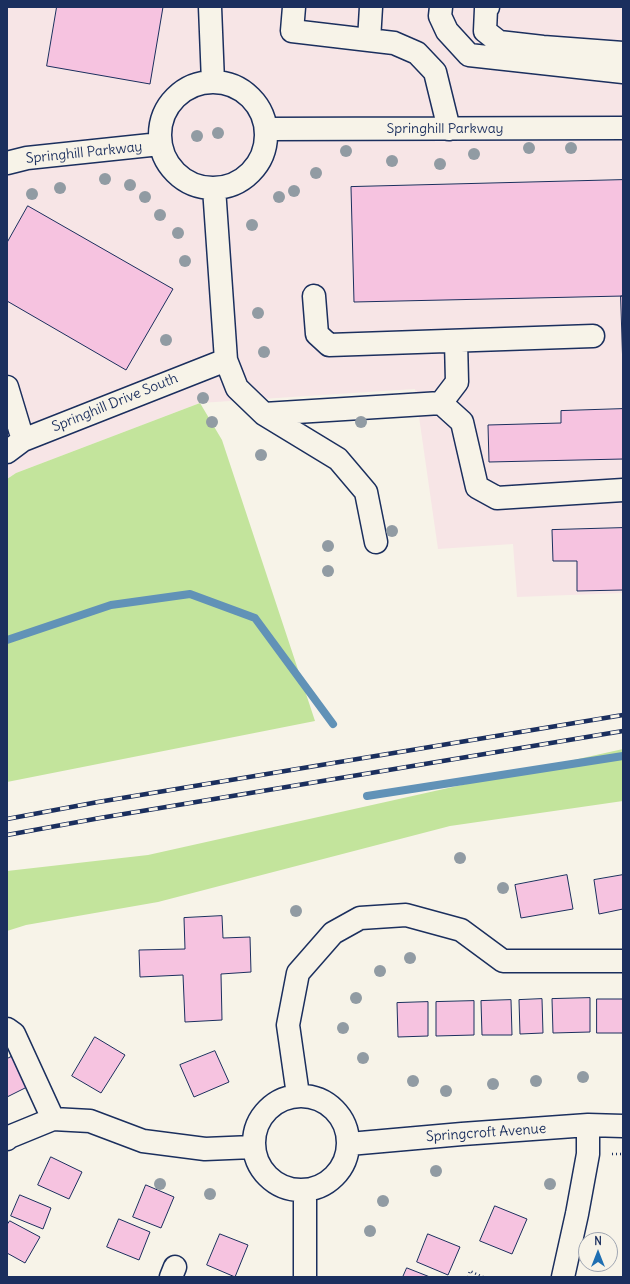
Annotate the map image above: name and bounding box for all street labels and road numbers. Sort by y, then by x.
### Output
street label: Springhill Parkway [386,121,504,137]
street label: Springhill Parkway [25,139,143,167]
street label: Springhill Drive South [50,370,180,436]
street label: Springcroft Avenue [425,1120,547,1146]

